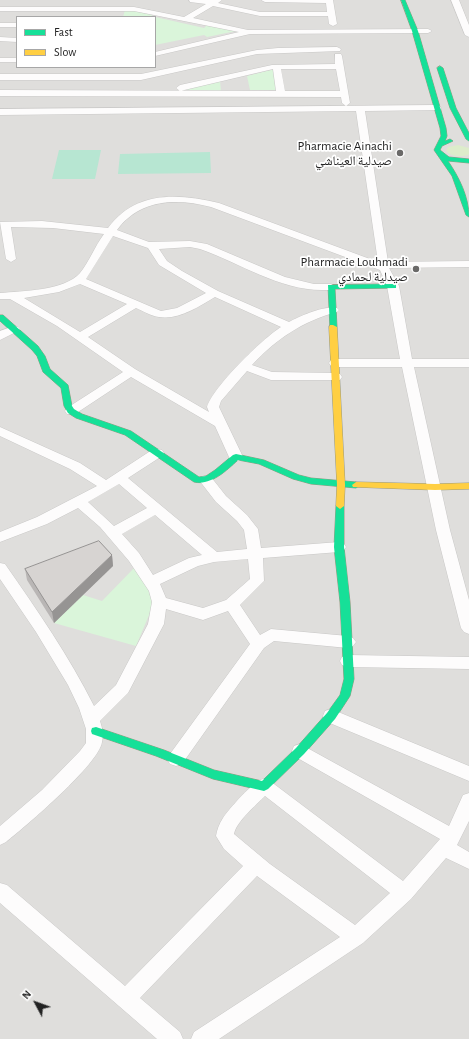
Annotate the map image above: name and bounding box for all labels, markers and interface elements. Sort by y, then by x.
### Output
legend [16,16,156,68]
text: Fast [54,26,73,38]
text: Slow [54,46,76,58]
place label: Pharmacie Ainachi صيدلية العيناشي [297,138,392,169]
marker: Pharmacie Ainachi صيدلية العيناشي [395,148,405,158]
place label: Pharmacie Louhmadi صيدلية لحمادي [301,254,408,285]
marker: Pharmacie Louhmadi صيدلية لحمادي [411,264,421,274]
north arrow [16,983,56,1023]
text: N [20,988,33,1001]

